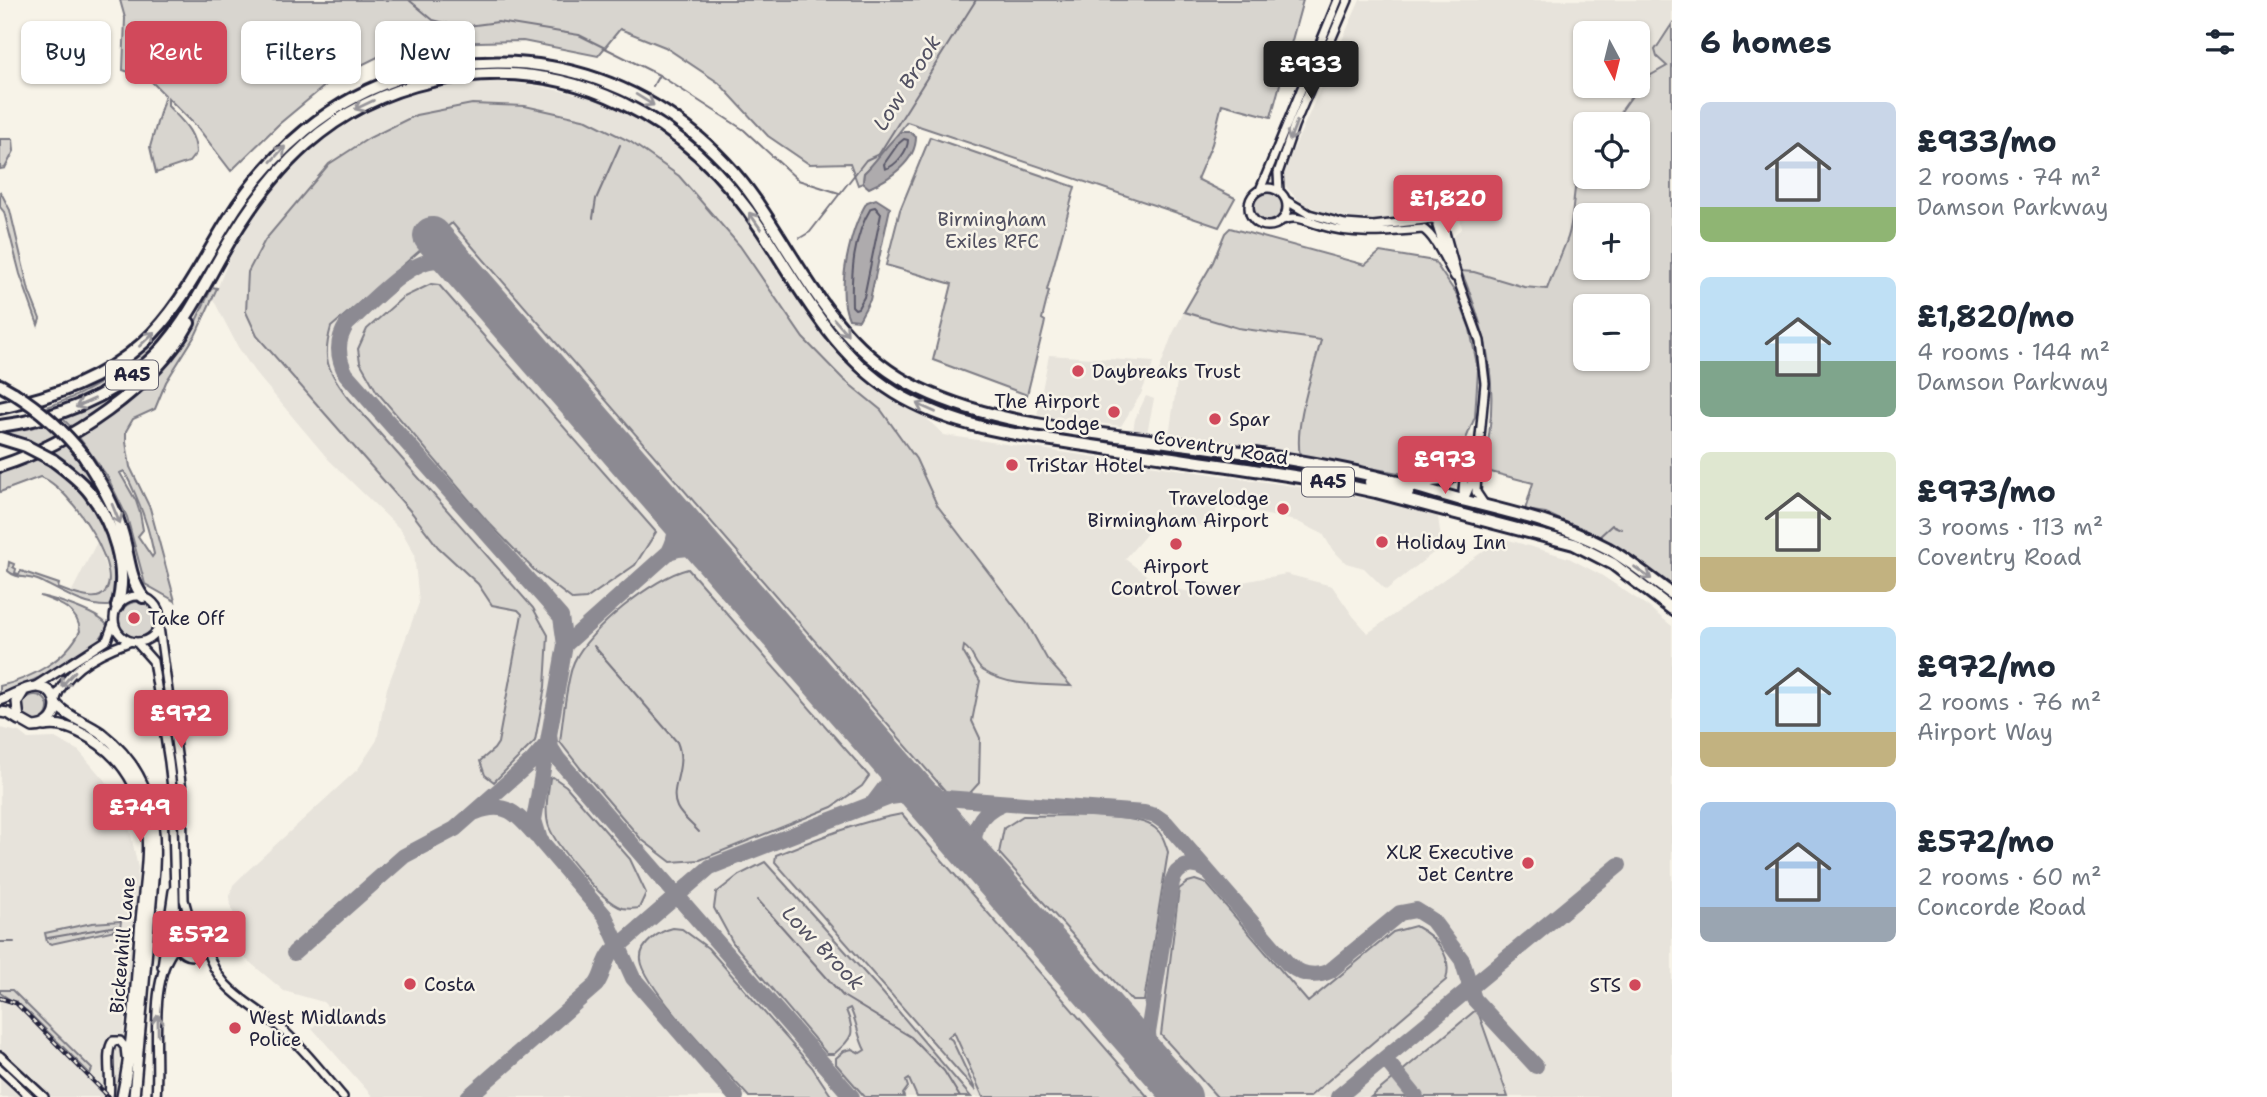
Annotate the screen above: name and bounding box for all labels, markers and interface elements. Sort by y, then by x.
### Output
chip: Buy [21,21,111,84]
chip: Rent [125,21,227,84]
chip: Filters [241,21,361,84]
chip: New [375,21,475,84]
north arrow [1573,21,1650,98]
map controls [1573,21,1650,371]
text: 6 homes [1700,22,1832,63]
icon: filters [2201,23,2239,61]
water label: Low Brook [866,30,948,136]
pin: £933 [1270,42,1352,101]
text: £933 [1280,49,1342,79]
one-way arrow [635,93,655,107]
one-way arrow [354,98,375,112]
button: locate [1573,112,1650,189]
one-way arrow [1286,119,1299,141]
text: £933/mo [1917,121,2057,162]
icon: home [1756,130,1840,214]
one-way arrow [270,146,287,163]
text: 2 rooms · 74 m² [1917,162,2101,192]
pin: £1,820 [1391,176,1505,235]
text: £1,820 [1409,183,1487,213]
text: Damson Parkway [1917,192,2108,222]
button: + [1573,203,1650,280]
park label: Birmingham Exiles RFC [938,207,1046,254]
one-way arrow [748,212,762,231]
button: − [1573,294,1650,371]
text: £1,820/mo [1917,296,2075,337]
icon: home [1756,305,1840,389]
one-way arrow [833,317,849,335]
one-way arrow [138,330,155,347]
text: 4 rooms · 144 m² [1917,337,2110,367]
place label: Daybreaks Trust [1092,359,1241,384]
road number: A45 [106,360,158,390]
marker: Daybreaks Trust [1070,363,1086,379]
text: Damson Parkway [1917,367,2108,397]
place label: The Airport Lodge [994,389,1100,436]
one-way arrow [75,397,97,410]
one-way arrow [916,401,937,414]
marker: The Airport Lodge [1106,404,1122,420]
place label: Spar [1229,407,1270,432]
marker: Spar [1207,411,1223,427]
street label: Coventry Road [1152,425,1290,470]
pin: £973 [1404,436,1486,496]
text: £973 [1414,444,1476,474]
place label: TriStar Hotel [1026,453,1144,478]
marker: TriStar Hotel [1004,457,1020,473]
road number: A45 [1302,468,1354,496]
text: £973/mo [1917,471,2056,512]
icon: home [1756,480,1840,564]
place label: Travelodge Birmingham Airport [1088,486,1269,533]
marker: Travelodge Birmingham Airport [1275,501,1291,517]
one-way arrow [110,503,123,525]
text: 3 rooms · 113 m² [1917,512,2103,542]
place label: Holiday Inn [1396,530,1506,555]
marker: Holiday Inn [1374,534,1390,550]
marker: Airport Control Tower [1168,536,1184,552]
text: Coventry Road [1917,542,2082,572]
place label: Airport Control Tower [1111,554,1241,601]
one-way arrow [1633,566,1652,580]
place label: Take Off [148,606,226,631]
marker: Take Off [126,610,142,626]
text: £972/mo [1917,646,2056,687]
icon: home [1756,655,1840,739]
one-way arrow [60,670,76,688]
text: 2 rooms · 76 m² [1917,687,2101,717]
pin: £972 [140,690,222,750]
text: £972 [150,698,212,728]
text: Airport Way [1917,717,2053,747]
pin: £749 [99,784,181,844]
text: £749 [109,792,171,822]
text: £572/mo [1917,821,2054,862]
icon: home [1756,830,1840,914]
place label: XLR Executive Jet Centre [1386,840,1514,887]
marker: XLR Executive Jet Centre [1520,855,1536,871]
text: 2 rooms · 60 m² [1917,862,2102,892]
street label: Bickenhill Lane [104,876,141,1014]
text: Concorde Road [1917,892,2086,922]
water label: Low Brook [775,899,871,997]
pin: £572 [158,912,240,971]
text: £572 [169,919,229,949]
place label: Costa [424,972,475,997]
place label: STS [1590,973,1621,998]
marker: Costa [402,976,418,992]
marker: STS [1627,977,1643,993]
place label: West Midlands Police [249,1005,387,1052]
one-way arrow [151,1014,165,1037]
marker: West Midlands Police [227,1020,243,1036]

